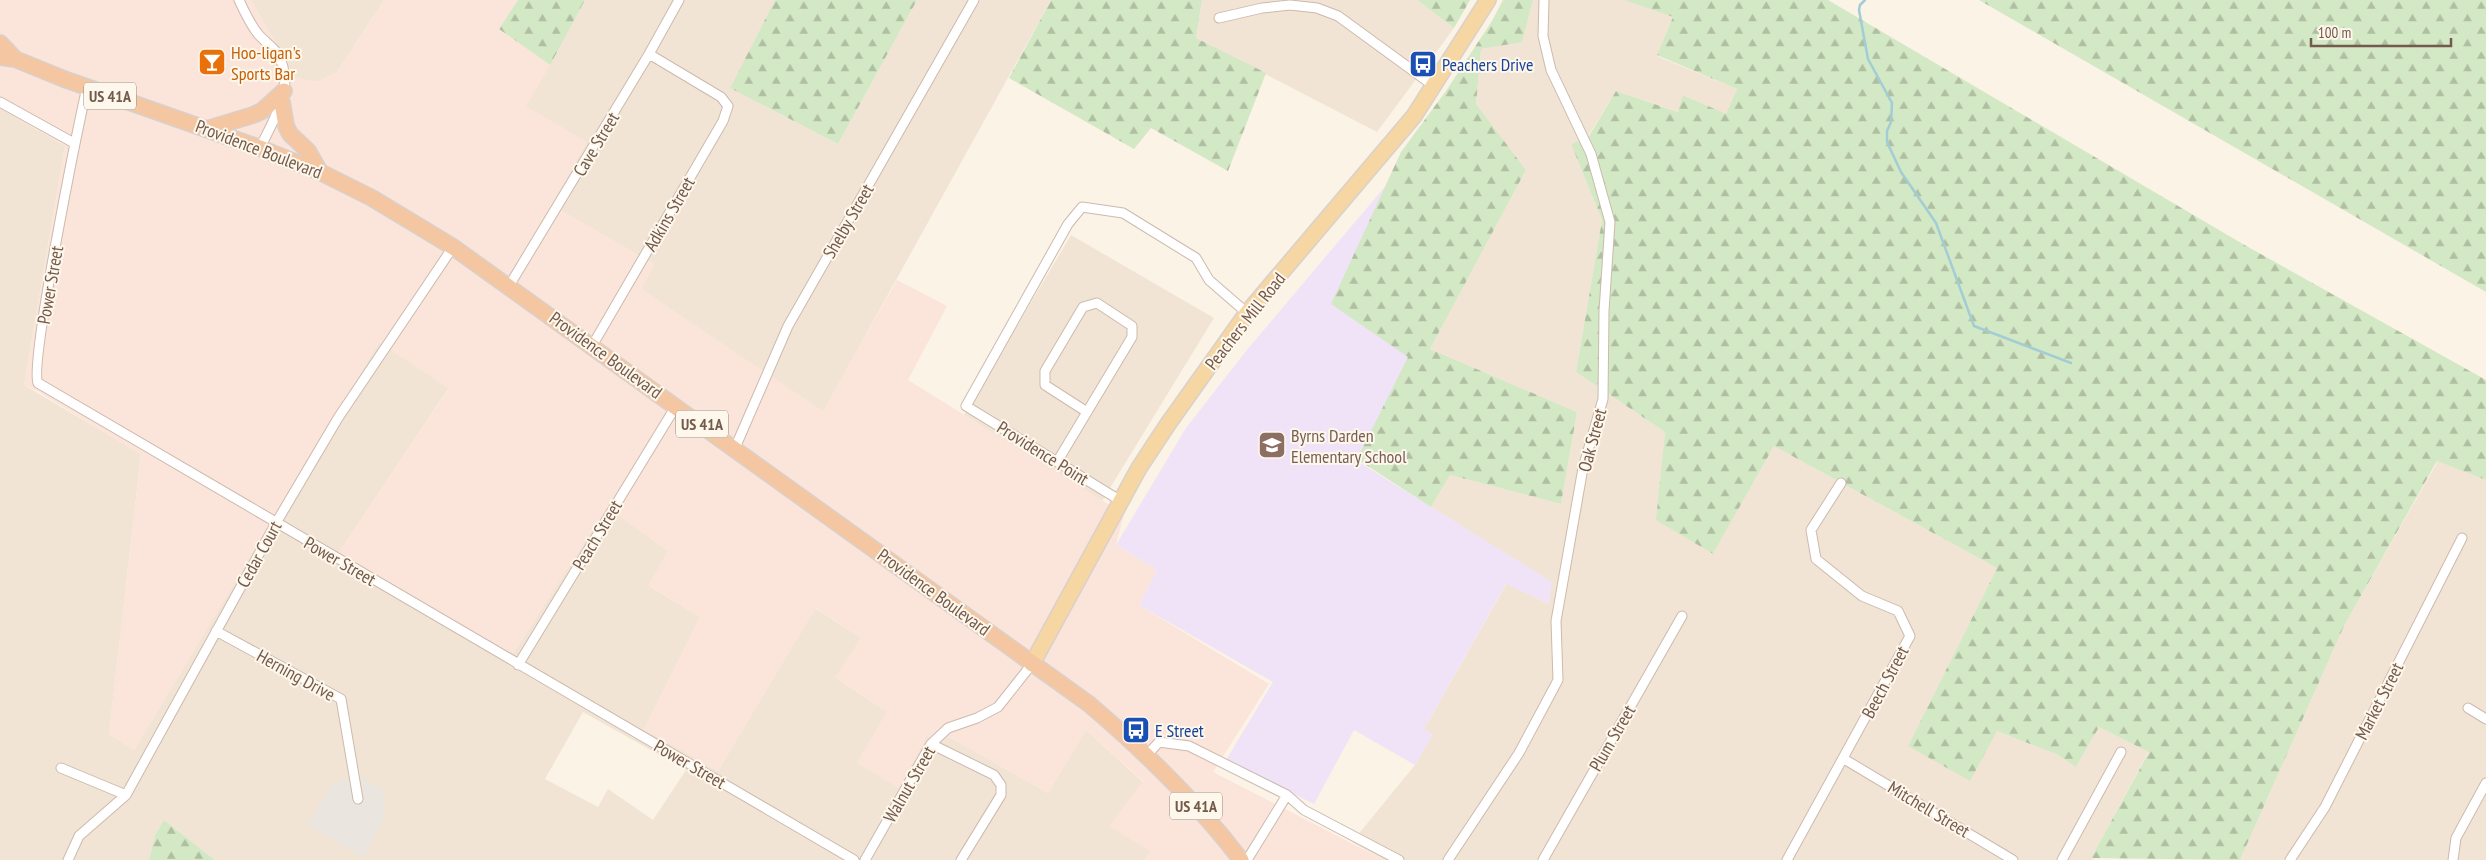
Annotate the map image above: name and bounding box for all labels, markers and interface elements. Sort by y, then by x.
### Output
scale bar [2311,15,2451,47]
text: 100 m [2318,23,2351,42]
place label: Hoo-ligan's Sports Bar [231,41,301,85]
bar icon: Hoo-ligan's Sports Bar [197,47,227,77]
bus stop icon: Peachers Drive [1408,49,1438,79]
place label: Peachers Drive [1442,53,1534,76]
road number: US 41A [84,82,136,110]
street label: Cave Street [568,108,624,180]
street label: Providence Boulevard [192,114,326,184]
street label: Adkins Street [638,173,700,255]
street label: Shelby Street [817,180,879,262]
street label: Power Street [32,244,68,326]
street label: Peachers Mill Road [1200,268,1290,374]
street label: Providence Boulevard [545,306,667,404]
street label: Oak Street [1573,406,1611,474]
road number: US 41A [676,410,728,438]
street label: Providence Point [993,416,1093,490]
place label: Byrns Darden Elementary School [1291,424,1407,468]
school or university icon: Byrns Darden Elementary School [1257,430,1287,460]
street label: Peach Street [567,496,627,574]
street label: Cedar Court [231,517,287,591]
street label: Power Street [300,531,380,591]
street label: Providence Boulevard [873,543,995,641]
street label: Beech Street [1856,642,1914,722]
street label: Herning Drive [253,644,339,706]
street label: Market Street [2350,658,2408,744]
street label: Plum Street [1584,701,1640,775]
bus stop icon: E Street [1121,715,1151,745]
place label: E Street [1155,719,1204,742]
street label: Power Street [650,734,730,794]
street label: Walnut Street [878,742,940,826]
street label: Mitchell Street [1884,776,1974,842]
road number: US 41A [1170,792,1222,819]

